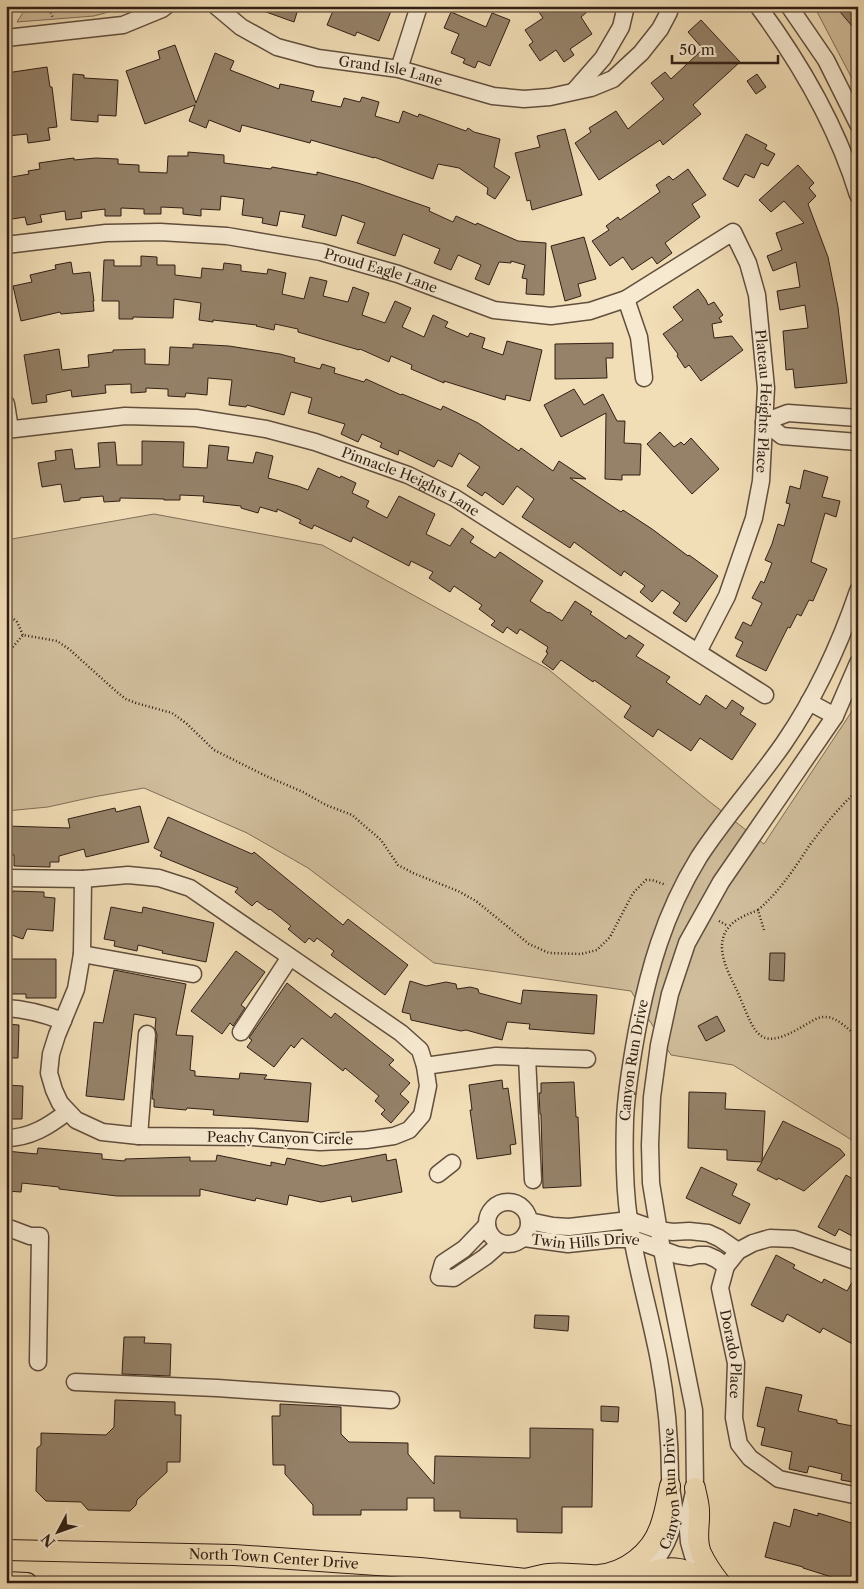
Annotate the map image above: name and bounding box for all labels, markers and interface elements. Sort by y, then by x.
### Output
scale bar [672,32,778,64]
text: 50 m [679,40,715,59]
street label: Grand Isle Lane [337,52,445,90]
street label: Proud Eagle Lane [322,244,440,297]
street label: Plateau Heights Place [751,329,775,474]
street label: Pinnacle Heights Lane [339,443,483,520]
street label: Canyon Run Drive [616,997,652,1122]
street label: Peachy Canyon Circle [207,1128,353,1148]
street label: Twin Hills Drive [530,1230,643,1253]
street label: Dorado Place [716,1308,745,1399]
street label: Canyon Run Drive [655,1427,683,1553]
north arrow [32,1506,82,1556]
text: N [37,1530,59,1551]
street label: North Town Center Drive [189,1545,360,1573]

